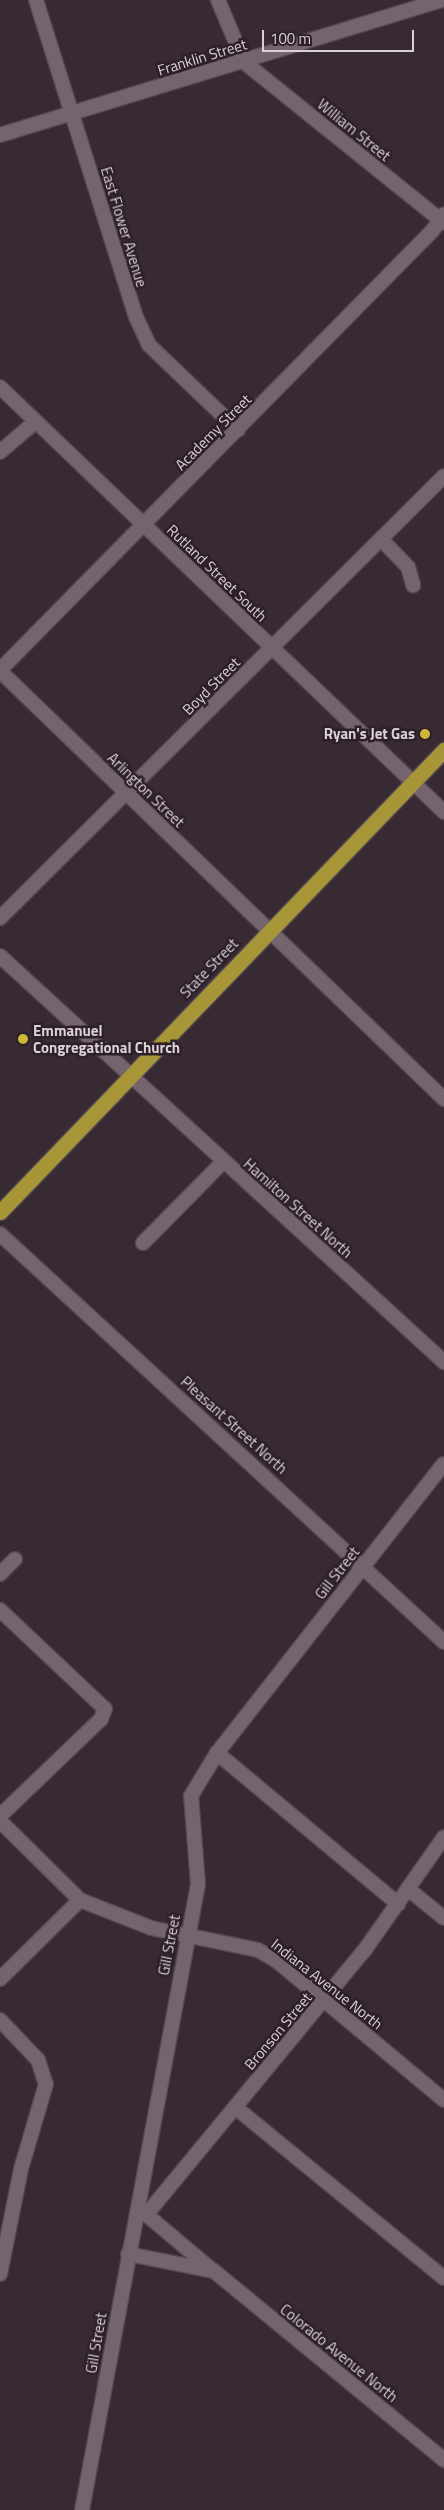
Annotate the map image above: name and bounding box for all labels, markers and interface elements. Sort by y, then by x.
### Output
scale bar [264,20,416,52]
text: 100 m [270,27,311,50]
street label: Franklin Street [155,35,249,79]
street label: William Street [314,95,394,165]
street label: East Flower Avenue [97,165,151,289]
street label: Academy Street [171,390,255,474]
street label: Rutland Street South [163,521,271,625]
street label: Boyd Street [178,653,244,719]
place label: Ryan's Jet Gas [324,725,415,743]
marker: Ryan's Jet Gas [419,728,431,740]
street label: Arlington Street [104,749,188,831]
street label: State Street [176,935,242,1001]
place label: Emmanuel Congregational Church [33,1021,180,1056]
marker: Emmanuel Congregational Church [17,1033,29,1045]
street label: Hamilton Street North [240,1154,356,1262]
street label: Pleasant Street North [177,1372,291,1478]
street label: Gill Street [311,1543,363,1603]
street label: Gill Street [154,1913,184,1977]
street label: Indiana Avenue North [268,1935,386,2033]
street label: Bronson Street [241,1989,315,2073]
street label: Colorado Avenue North [277,2300,401,2406]
street label: Gill Street [82,2311,110,2375]

